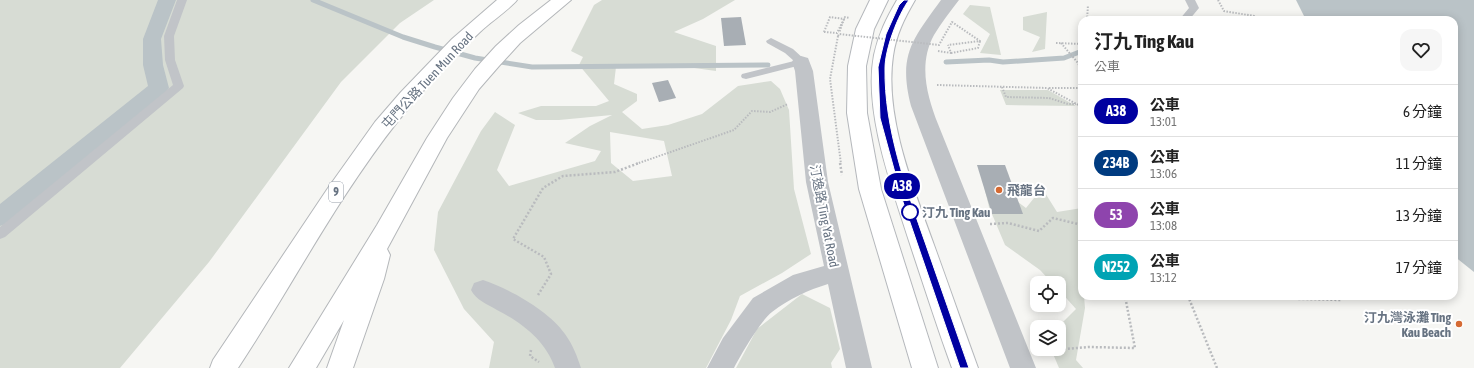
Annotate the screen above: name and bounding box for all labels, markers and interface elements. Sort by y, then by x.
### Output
street label: 屯門公路 Tuen Mun Road [379,29,476,132]
button: heart [1400,29,1442,71]
text: 汀九 Ting Kau [1094,30,1194,52]
text: 公車 [1094,59,1120,74]
text: 公車 [1150,96,1180,113]
text: A38 [1106,103,1126,119]
text: 6 分鐘 [1403,103,1442,120]
text: 13:01 [1150,114,1177,129]
text: 公車 [1150,148,1180,165]
text: 234B [1103,155,1129,171]
text: 11 分鐘 [1396,155,1442,172]
street label: 汀逸路 Ting Yat Road [807,163,842,269]
text: 13:06 [1150,166,1177,181]
line badge: A38 [879,173,925,199]
text: A38 [892,178,912,194]
road number: 9 [329,182,343,202]
place label: 飛龍台 [1007,183,1046,198]
marker: 飛龍台 [994,185,1004,195]
text: 公車 [1150,200,1180,217]
marker: 汀九 Ting Kau [901,203,919,221]
place label: 汀九 Ting Kau [922,205,990,220]
text: 53 [1109,207,1123,223]
text: 13 分鐘 [1396,207,1442,224]
text: 13:08 [1150,218,1177,233]
text: 公車 [1150,252,1180,269]
text: N252 [1102,259,1130,275]
text: 17 分鐘 [1396,259,1442,276]
text: 13:12 [1150,270,1177,285]
map controls [1030,276,1066,356]
button: locate [1030,276,1066,312]
place label: 汀九灣泳灘 Ting Kau Beach [1364,310,1451,340]
marker: 汀九灣泳灘 Ting Kau Beach [1454,319,1464,329]
button: layers [1030,320,1066,356]

